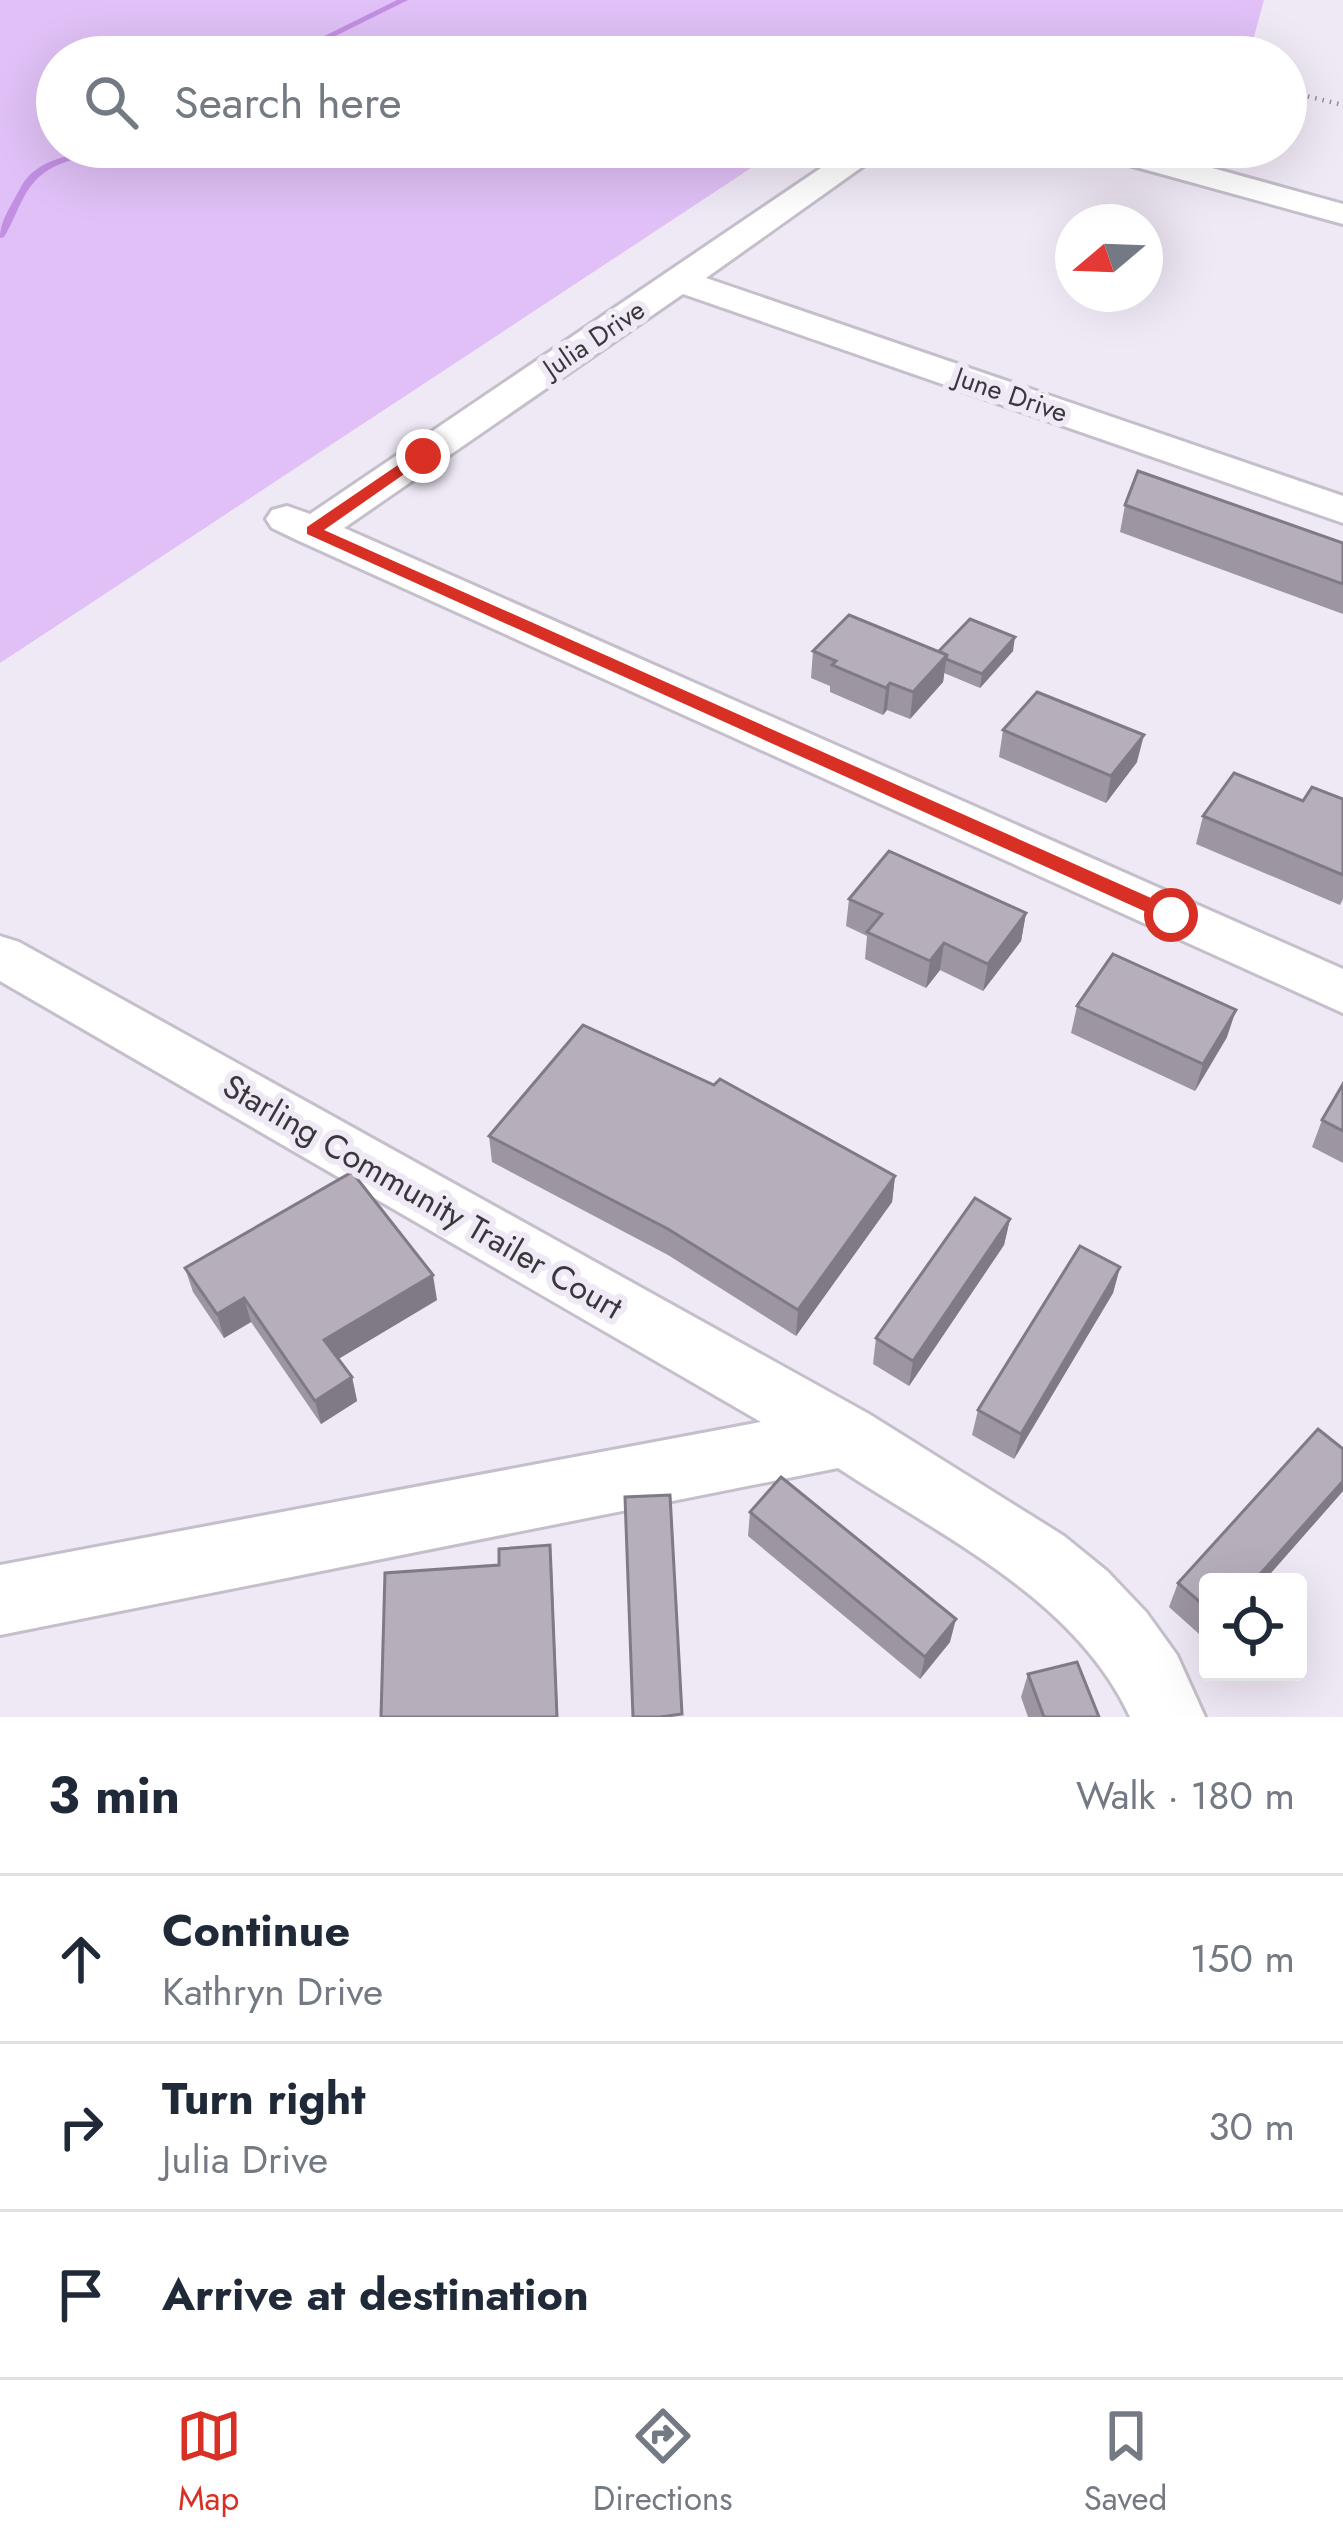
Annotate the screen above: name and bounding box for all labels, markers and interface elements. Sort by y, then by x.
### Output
search box [36,36,1307,168]
icon: search [78,69,144,135]
text: Search here [174,70,402,135]
north arrow [1055,204,1163,312]
street label: Julia Drive [533,290,652,389]
street label: June Drive [947,356,1073,432]
route end [396,429,450,483]
route start [1144,888,1198,942]
street label: Starling Community Trailer Court [214,1062,631,1330]
map controls [1199,1573,1307,1681]
button: locate [1199,1573,1307,1681]
text: 3 min [48,1758,180,1832]
text: Walk · 180 m [1076,1767,1295,1824]
text: Continue [162,1898,350,1963]
icon: ahead [48,1926,114,1992]
text: 150 m [1190,1930,1295,1987]
text: Kathryn Drive [162,1963,383,2020]
text: Turn right [162,2066,366,2131]
icon: right [48,2094,114,2160]
text: 30 m [1208,2098,1295,2155]
text: Julia Drive [162,2131,328,2188]
icon: arrive [48,2262,114,2328]
text: Arrive at destination [162,2262,589,2327]
tab: Map [176,2403,242,2522]
tab: Directions [593,2403,733,2522]
tab: Saved [1084,2403,1167,2522]

